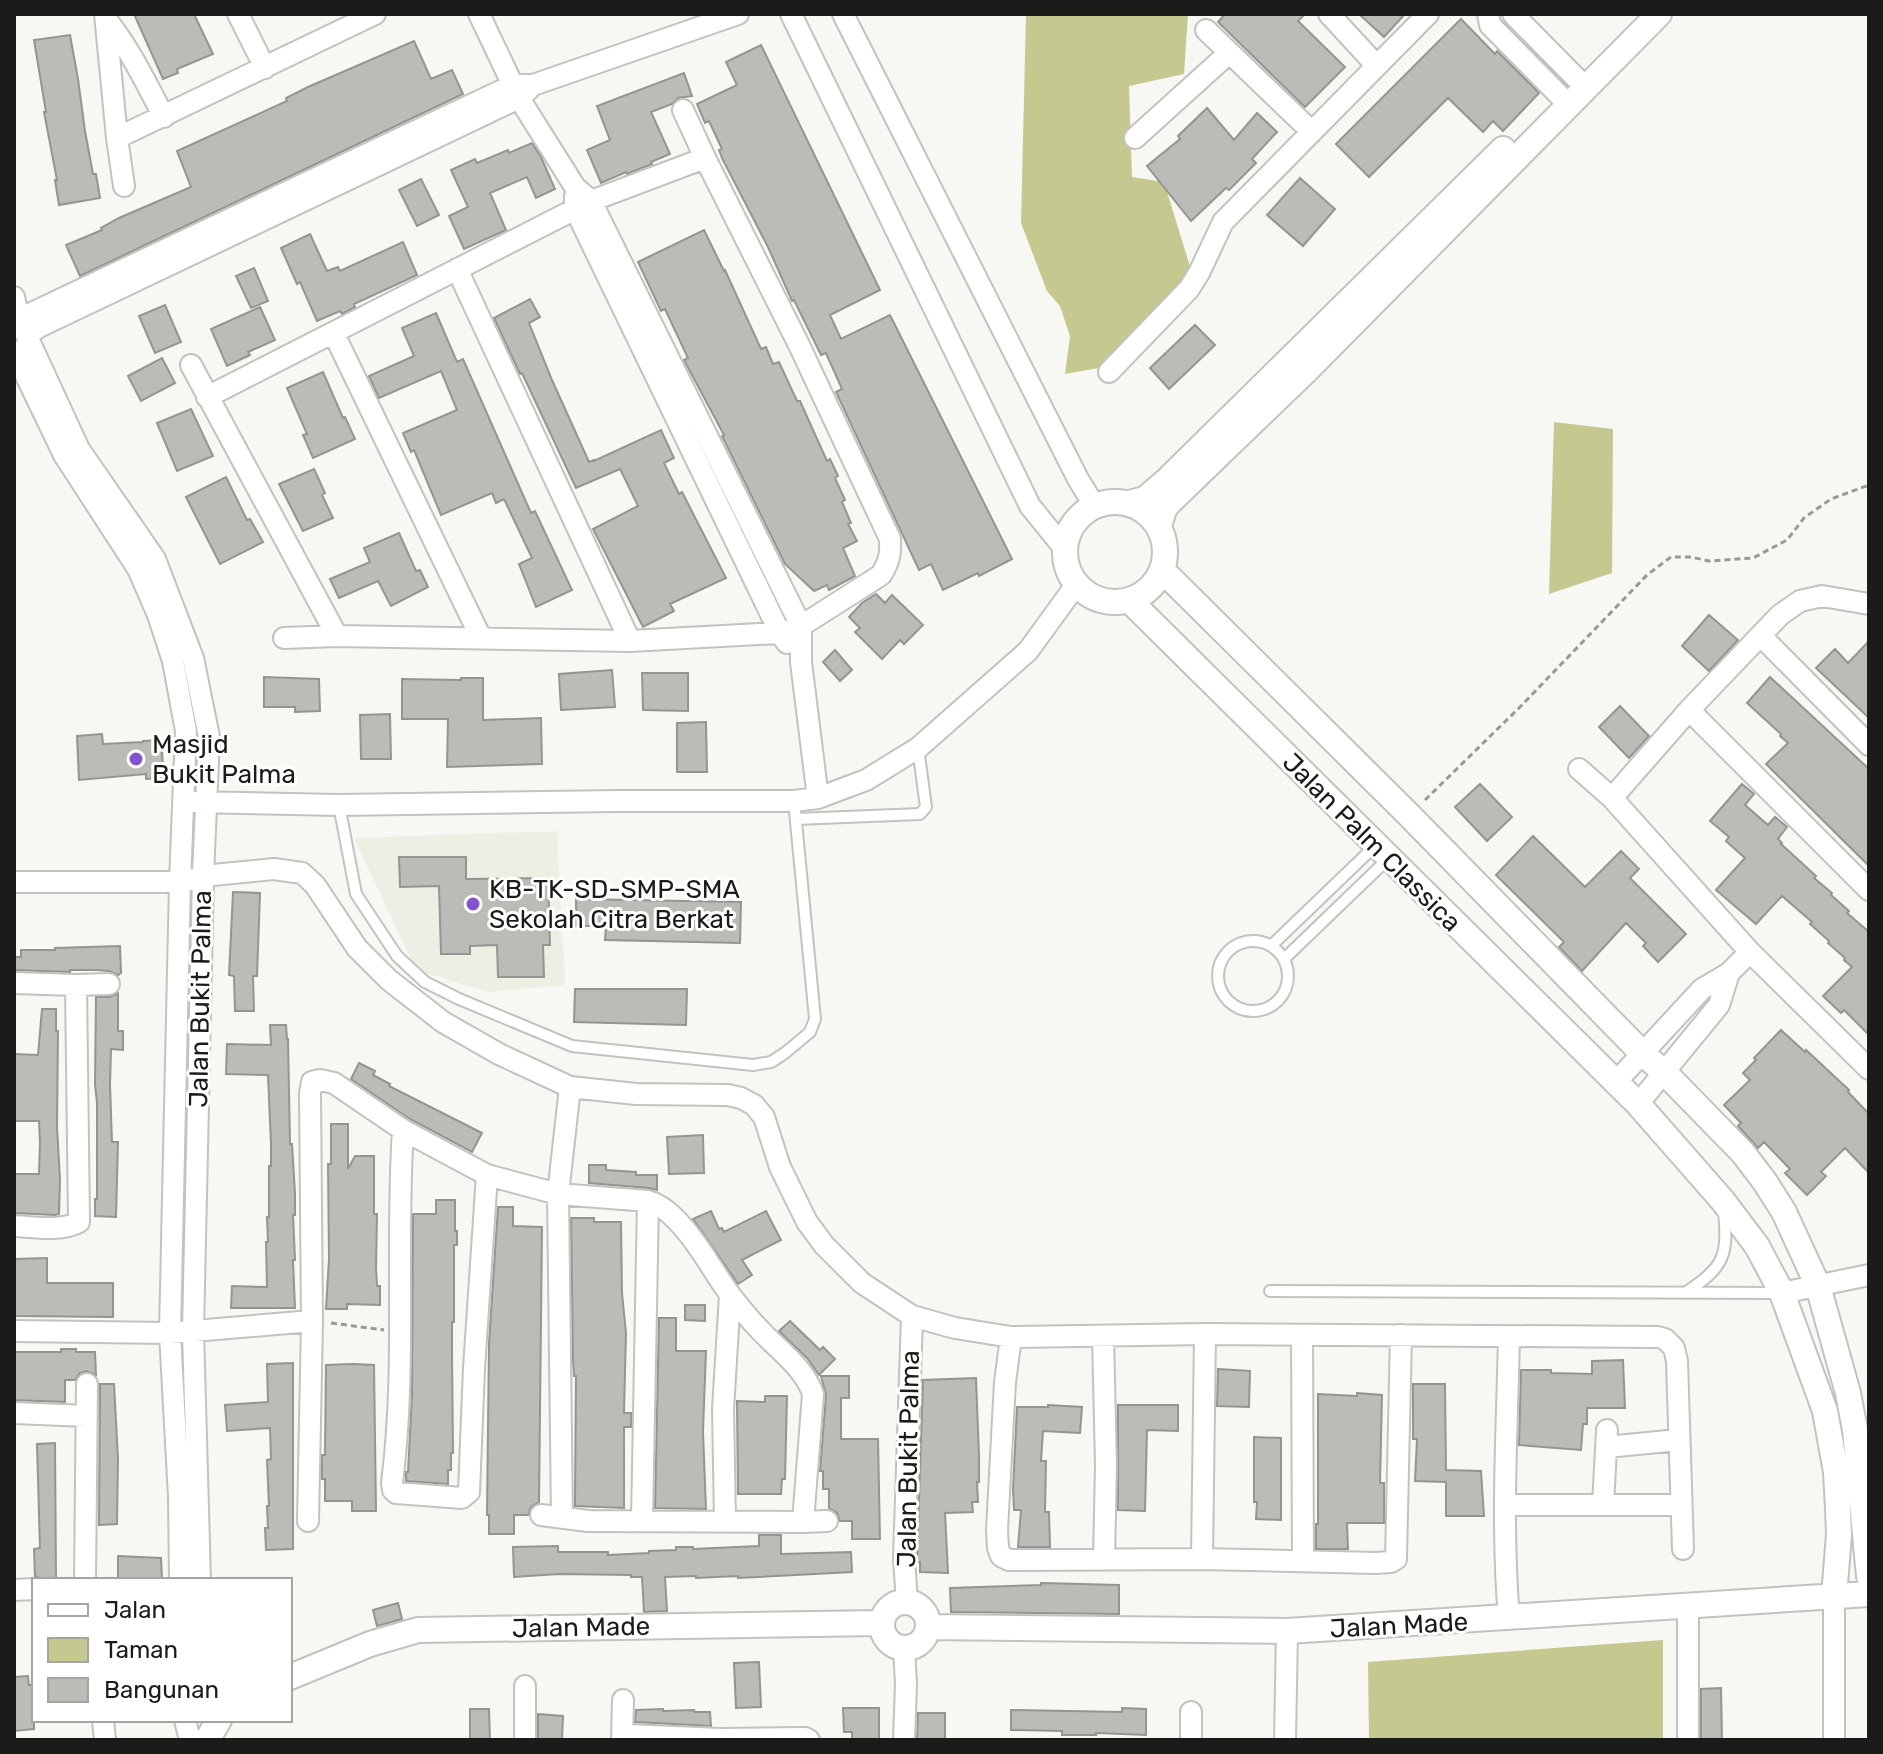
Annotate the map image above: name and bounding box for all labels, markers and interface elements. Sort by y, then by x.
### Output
place label: Masjid Bukit Palma [152,729,296,790]
street label: Jalan Palm Classica [1276,747,1467,938]
marker: Masjid Bukit Palma [127,750,145,768]
place label: KB-TK-SD-SMP-SMA Sekolah Citra Berkat [489,874,740,935]
street label: Jalan Bukit Palma [183,890,218,1108]
marker: KB-TK-SD-SMP-SMA Sekolah Citra Berkat [464,895,482,913]
street label: Jalan Bukit Palma [891,1350,926,1568]
legend [32,1578,292,1722]
text: Jalan [104,1596,166,1624]
street label: Jalan Made [1329,1606,1469,1645]
street label: Jalan Made [511,1611,651,1644]
text: Taman [104,1636,178,1664]
text: Bangunan [104,1676,219,1704]

